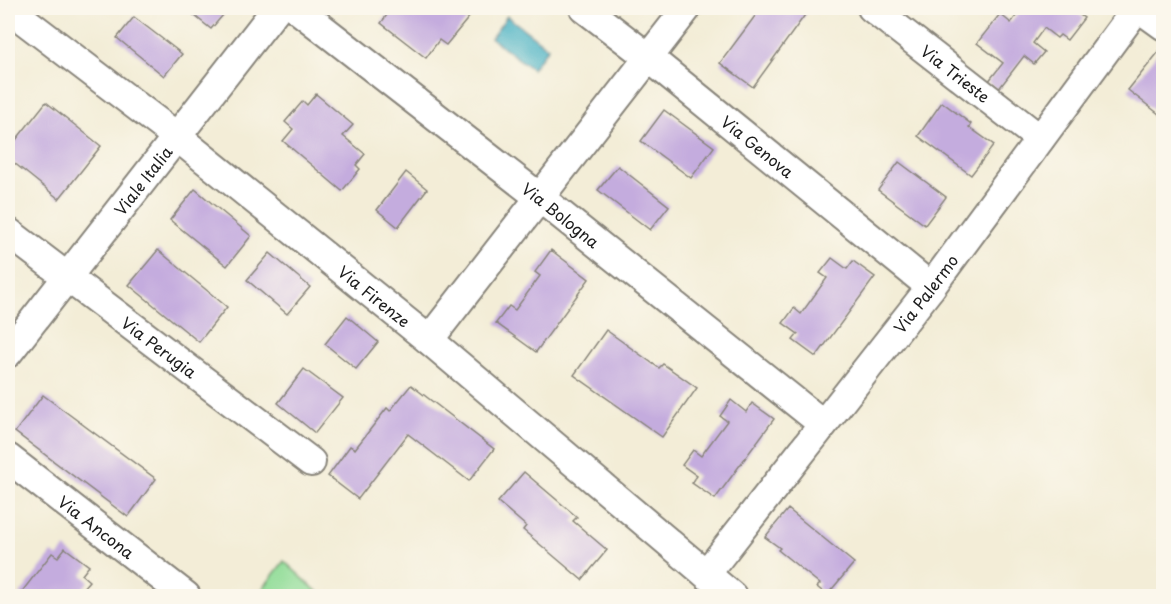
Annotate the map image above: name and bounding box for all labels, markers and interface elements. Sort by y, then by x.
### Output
street label: Via Trieste [916,38,995,108]
street label: Via Genova [716,109,799,183]
street label: Viale Italia [108,140,178,220]
street label: Via Bologna [517,176,605,253]
street label: Via Palermo [887,249,963,338]
street label: Via Firenze [333,259,416,333]
street label: Via Perugia [117,310,202,383]
street label: Via Ancona [53,489,140,564]

